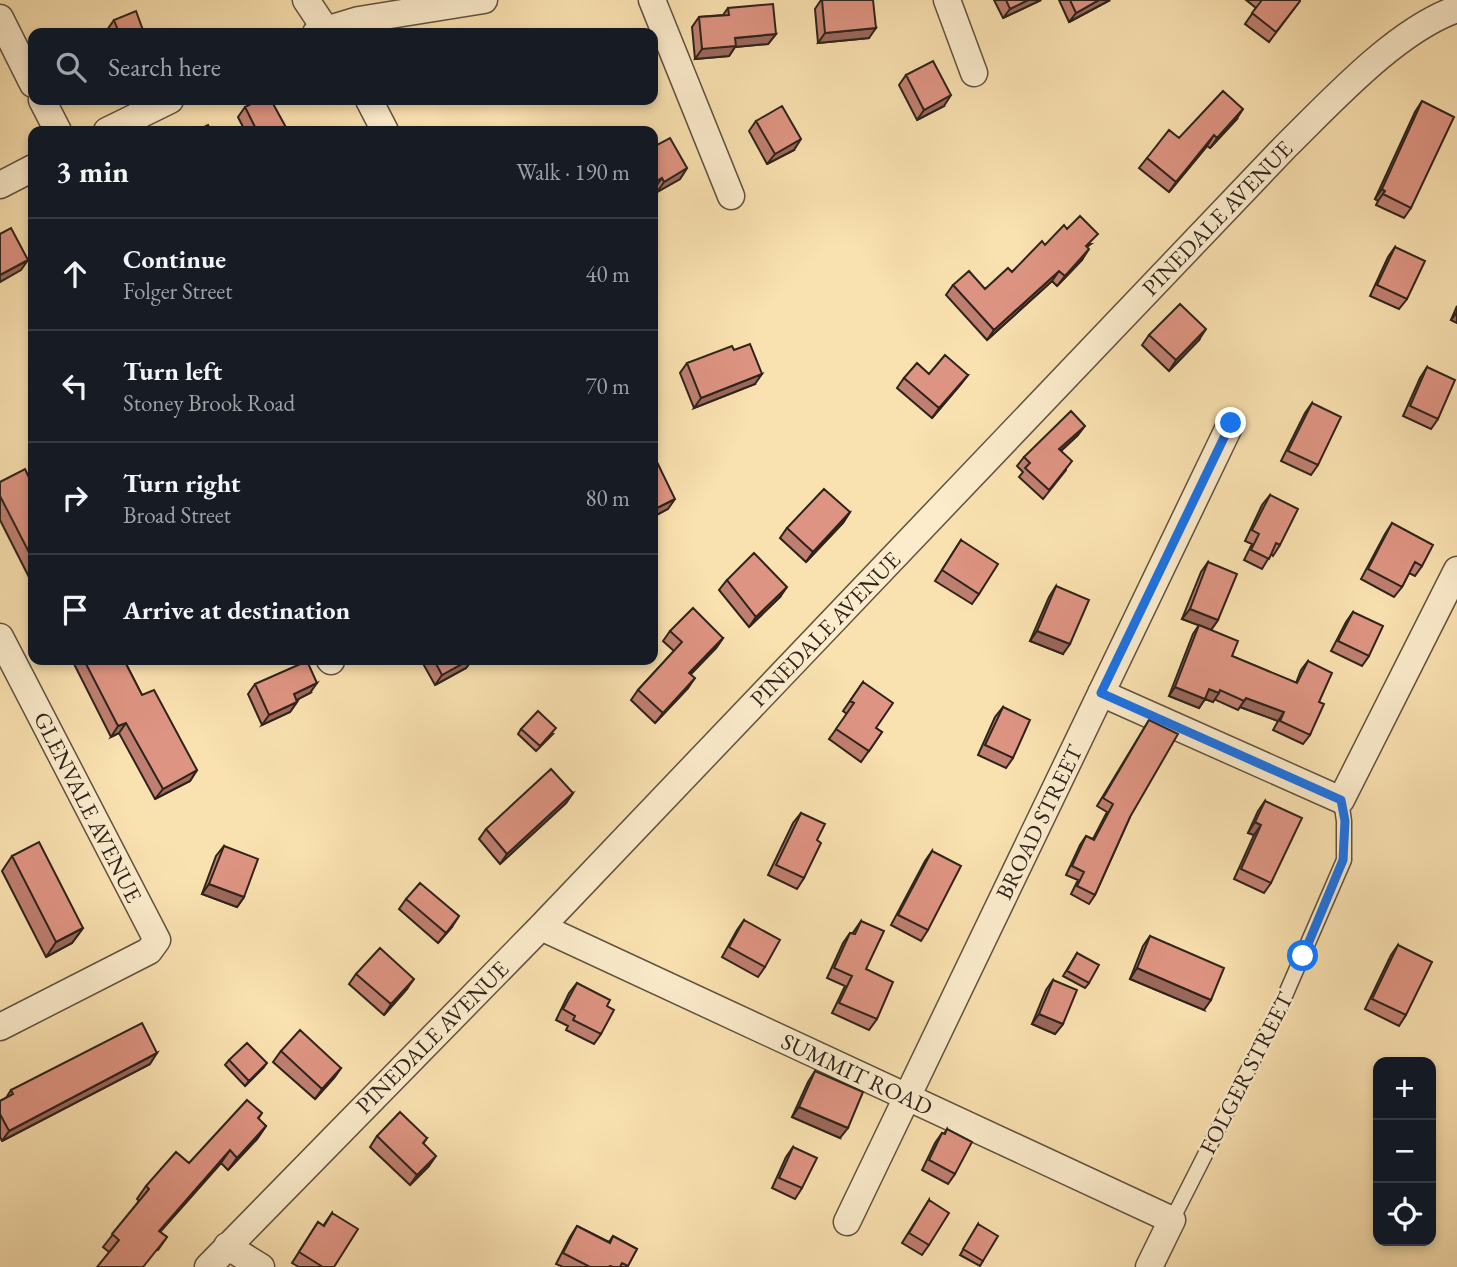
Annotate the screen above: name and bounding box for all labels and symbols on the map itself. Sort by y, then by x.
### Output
street label: PINEDALE AVENUE [1135,134,1299,302]
route end [1215,407,1246,438]
street label: PINEDALE AVENUE [743,545,907,713]
street label: GLENVALE AVENUE [27,707,149,907]
street label: BROAD STREET [989,739,1090,904]
route start [1287,940,1318,971]
street label: PINEDALE AVENUE [349,954,515,1120]
street label: FOLGER STREET [1192,987,1300,1159]
street label: SUMMIT ROAD [777,1026,937,1122]

